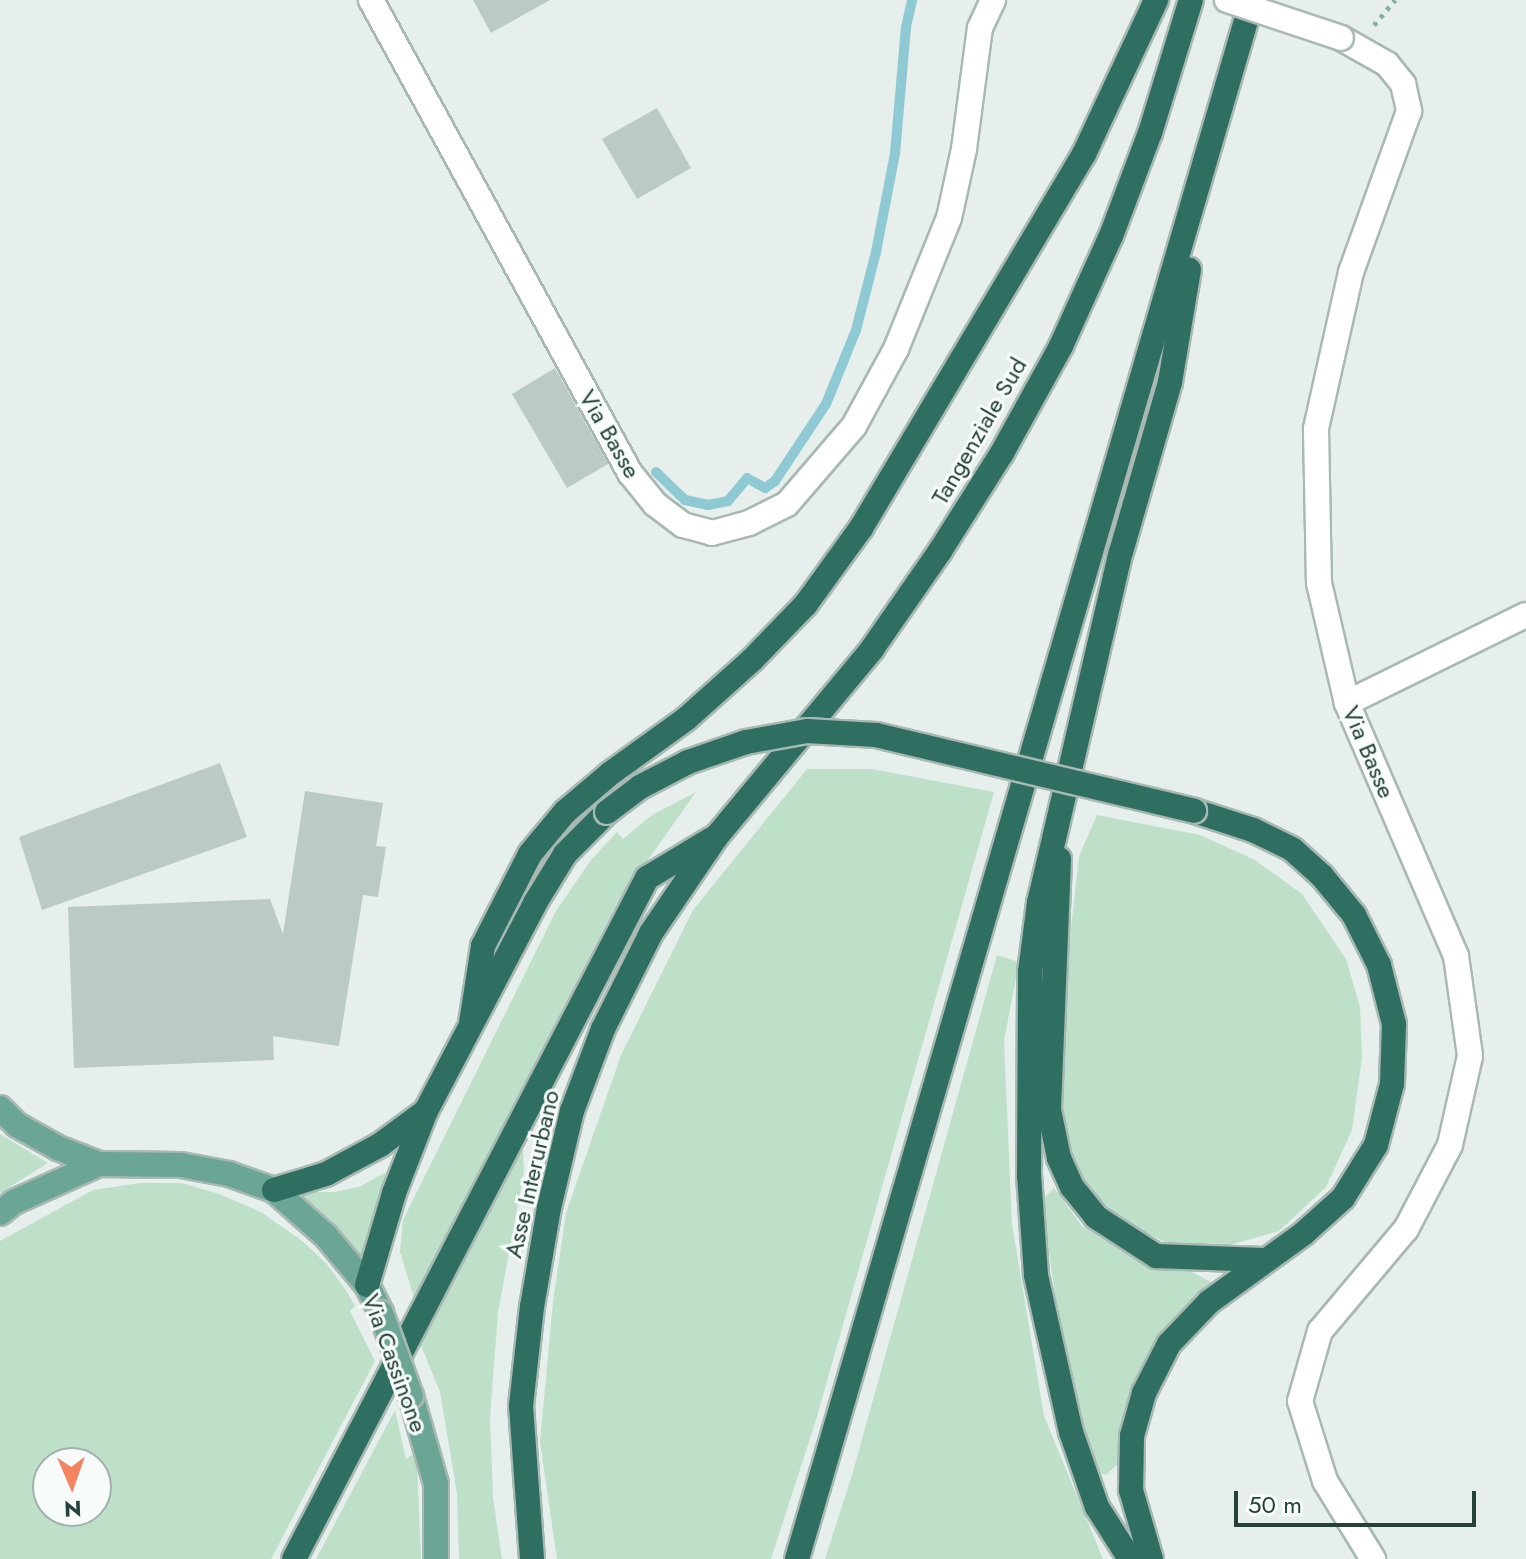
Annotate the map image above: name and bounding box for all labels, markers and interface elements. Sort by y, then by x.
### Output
street label: Tangenziale Sud [925,352,1033,510]
street label: Via Basse [573,385,647,483]
street label: Via Basse [1337,702,1401,802]
street label: Asse Interurbano [499,1087,565,1261]
street label: Via Cassinone [357,1290,433,1436]
north arrow [32,1447,112,1527]
scale bar [1238,1475,1480,1525]
text: 50 m [1248,1487,1302,1522]
text: N [63,1493,82,1525]

